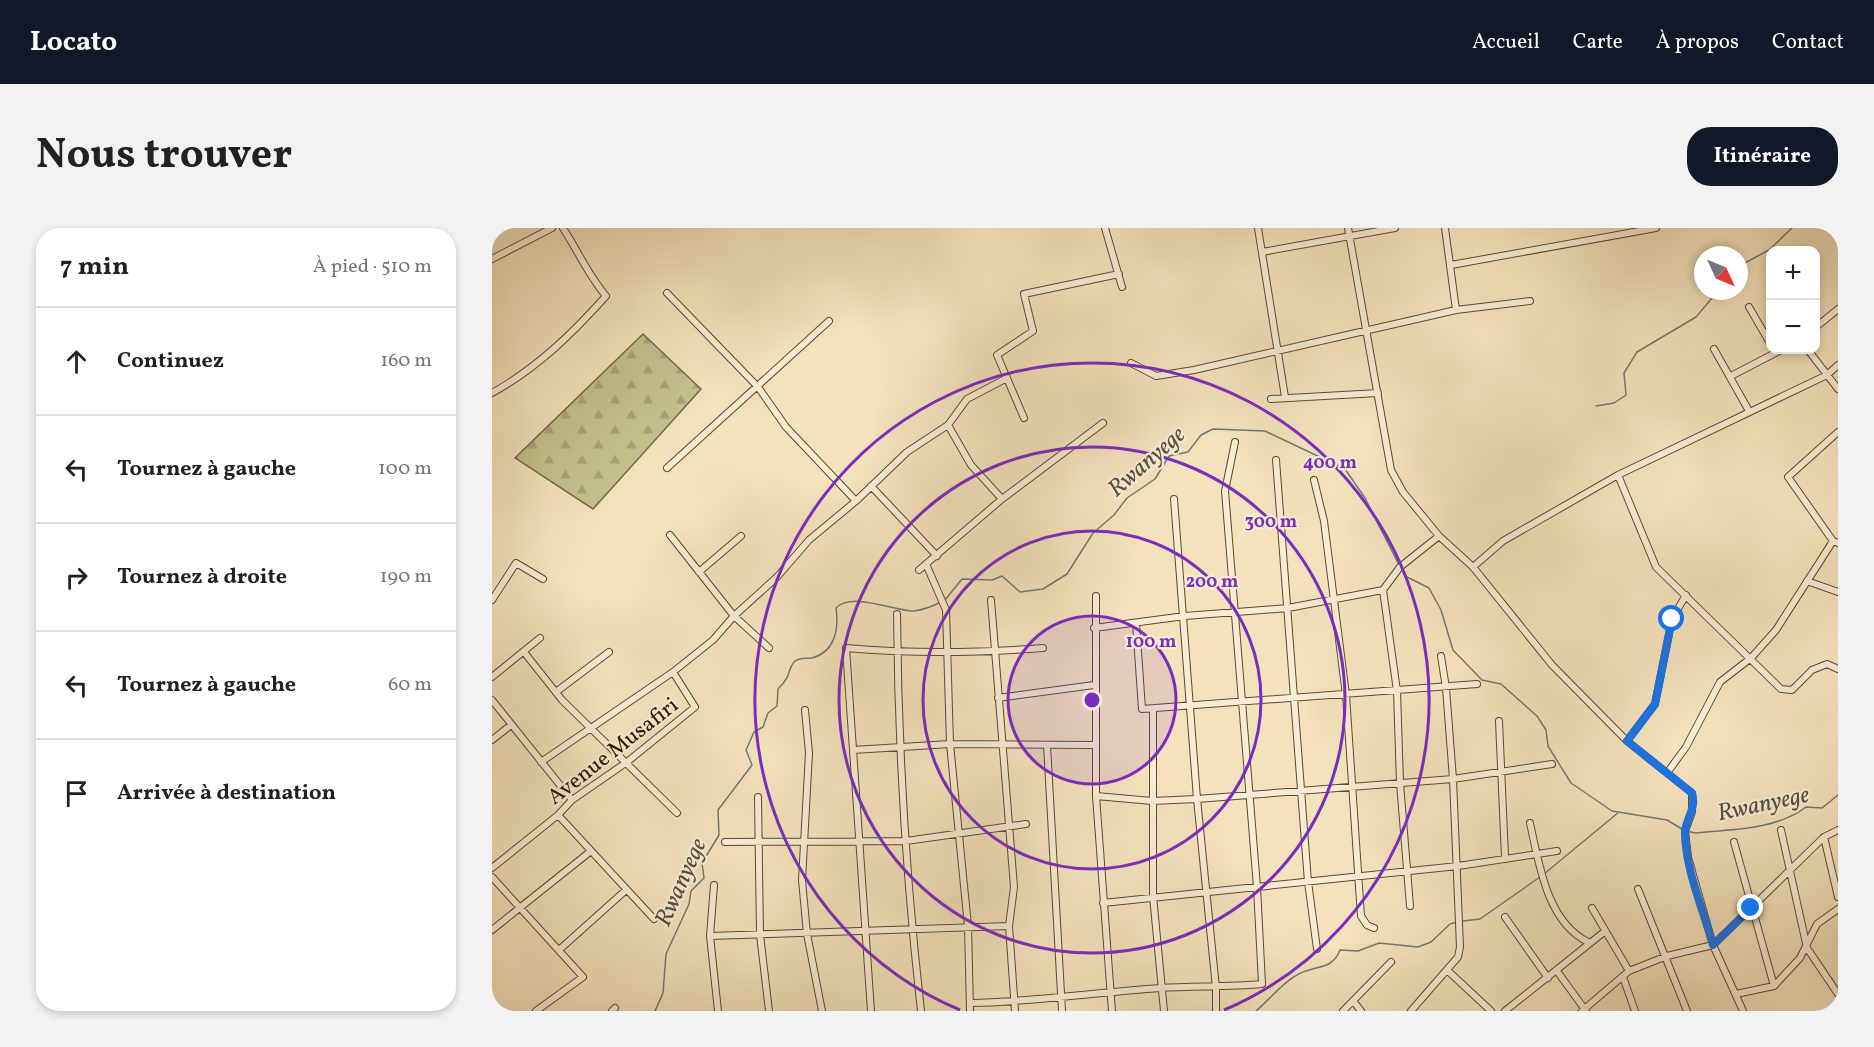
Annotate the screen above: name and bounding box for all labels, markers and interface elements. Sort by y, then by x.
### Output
text: Locato [30,23,117,62]
text: Accueil [1472,28,1540,57]
text: Carte [1573,28,1623,57]
text: À propos [1656,28,1739,57]
text: Contact [1772,28,1844,57]
text: Nous trouver [36,127,292,186]
button: Itinéraire [1687,127,1838,186]
north arrow [1694,246,1748,300]
map controls [1766,246,1820,354]
button: + [1766,246,1820,300]
text: 7 min [60,249,129,285]
text: À pied · 510 m [313,253,432,281]
button: − [1766,300,1820,354]
icon: ahead [60,345,93,378]
text: Continuez [117,346,224,377]
text: 160 m [380,347,432,375]
water label: Rwanyege [1101,419,1194,506]
text: 400 m [1303,451,1357,476]
icon: left [60,453,93,486]
text: Tournez à gauche [117,454,296,485]
text: 100 m [378,455,432,483]
text: 300 m [1245,510,1297,535]
icon: right [60,561,93,594]
text: Tournez à droite [117,562,287,593]
text: 190 m [380,563,432,591]
text: 200 m [1186,570,1238,595]
route start [1658,605,1684,631]
text: 100 m [1126,630,1176,655]
icon: left [60,669,93,702]
text: Tournez à gauche [117,670,296,701]
text: 60 m [388,671,432,699]
centre of rings [1082,690,1102,710]
street label: Avenue Musafiri [541,691,686,813]
icon: arrive [60,777,93,810]
text: Arrivée à destination [117,778,336,809]
water label: Rwanyege [1714,779,1813,831]
water label: Rwanyege [647,833,716,932]
route end [1737,894,1763,920]

